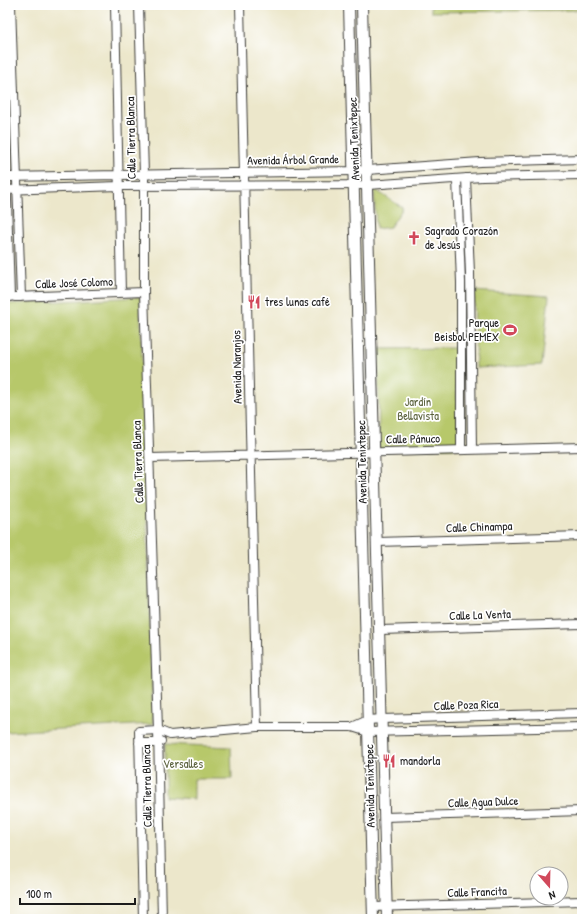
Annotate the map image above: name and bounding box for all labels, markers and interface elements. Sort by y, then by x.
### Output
street label: Calle Tierra Blanca [121,96,140,179]
street label: Avenida Tenixtepec [344,97,363,181]
street label: Avenida Árbol Grande [247,150,339,169]
place label: Sagrado Corazón de Jesús [425,222,498,253]
church icon: Sagrado Corazón de Jesús [406,230,422,246]
street label: Calle José Colomo [35,273,113,292]
place label: tres lunas café [265,293,330,310]
restaurant icon: tres lunas café [246,294,262,310]
place label: Parque Beisbol PEMEX [434,314,499,345]
sports icon: Parque Beisbol PEMEX [502,322,518,338]
street label: Avenida Naranjos [227,330,246,404]
park label: Jardín Bellavista [397,393,439,424]
street label: Calle Tierra Blanca [128,420,147,504]
street label: Avenida Tenixtepec [352,420,371,504]
street label: Calle Pánuco [386,430,440,447]
street label: Calle Chinampa [445,517,513,536]
street label: Calle La Venta [449,605,511,624]
street label: Calle Poza Rica [433,695,499,714]
street label: Calle Tierra Blanca [137,744,156,827]
street label: Avenida Tenixtepec [360,744,379,828]
place label: mandorla [400,752,441,769]
restaurant icon: mandorla [381,753,397,769]
park label: Versalles [163,755,203,772]
street label: Calle Agua Dulce [447,792,519,811]
north arrow [529,866,569,906]
scale bar [20,880,135,906]
street label: Calle Francita [447,882,507,901]
text: 100 m [26,885,52,902]
text: N [547,888,558,903]

